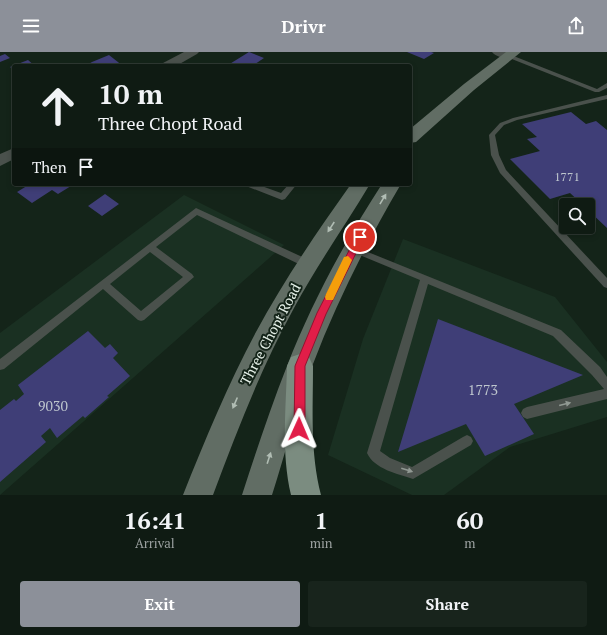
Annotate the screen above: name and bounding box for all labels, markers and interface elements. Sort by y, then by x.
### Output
text: Drivr [281,14,326,38]
icon: menu [20,15,42,37]
icon: share [565,15,587,37]
text: 10 m [98,75,163,112]
icon: ahead [32,80,84,132]
text: Three Chopt Road [98,111,242,135]
icon: arrive [75,156,97,178]
text: Then [32,157,67,177]
house number: 1771 [554,169,580,184]
one-way arrow [379,193,386,205]
map controls [559,198,595,234]
button: search [559,198,595,234]
pin [343,220,377,254]
one-way arrow [327,222,335,233]
icon: arrive [349,226,371,248]
street label: Three Chopt Road [235,280,305,388]
house number: 1773 [468,380,498,399]
house number: 9030 [38,396,68,415]
one-way arrow [232,397,238,409]
one-way arrow [559,401,571,407]
position arrow [278,408,320,450]
one-way arrow [266,452,272,464]
one-way arrow [402,467,414,473]
text: 16:41 [124,504,186,536]
text: 1 [314,504,328,536]
text: 60 [456,504,483,536]
text: Arrival [135,534,175,552]
text: min [310,534,333,552]
text: m [464,534,475,552]
button: Exit [20,581,300,627]
button: Share [308,581,587,627]

